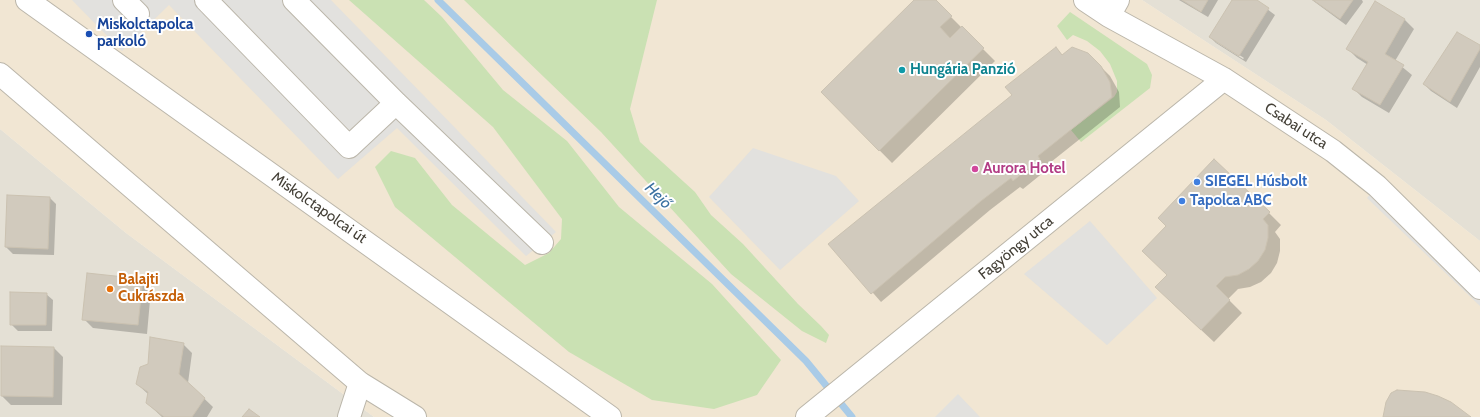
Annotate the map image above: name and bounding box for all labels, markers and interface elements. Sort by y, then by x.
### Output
place label: Miskolctapolca parkoló [97,16,193,51]
marker: Miskolctapolca parkoló [84,29,94,39]
place label: Hungária Panzió [910,61,1015,79]
marker: Hungária Panzió [897,65,907,75]
street label: Csabai utca [1261,99,1331,153]
place label: Aurora Hotel [983,160,1066,178]
marker: Aurora Hotel [970,164,980,174]
street label: Miskolctapolcai út [268,168,370,248]
place label: SIEGEL Húsbolt [1205,173,1307,191]
marker: SIEGEL Húsbolt [1192,177,1202,187]
water label: Hejő [641,179,675,213]
place label: Tapolca ABC [1190,192,1272,210]
marker: Tapolca ABC [1177,196,1187,206]
street label: Fagyöngy utca [975,212,1057,284]
place label: Balajti Cukrászda [118,271,184,306]
marker: Balajti Cukrászda [105,284,115,294]

